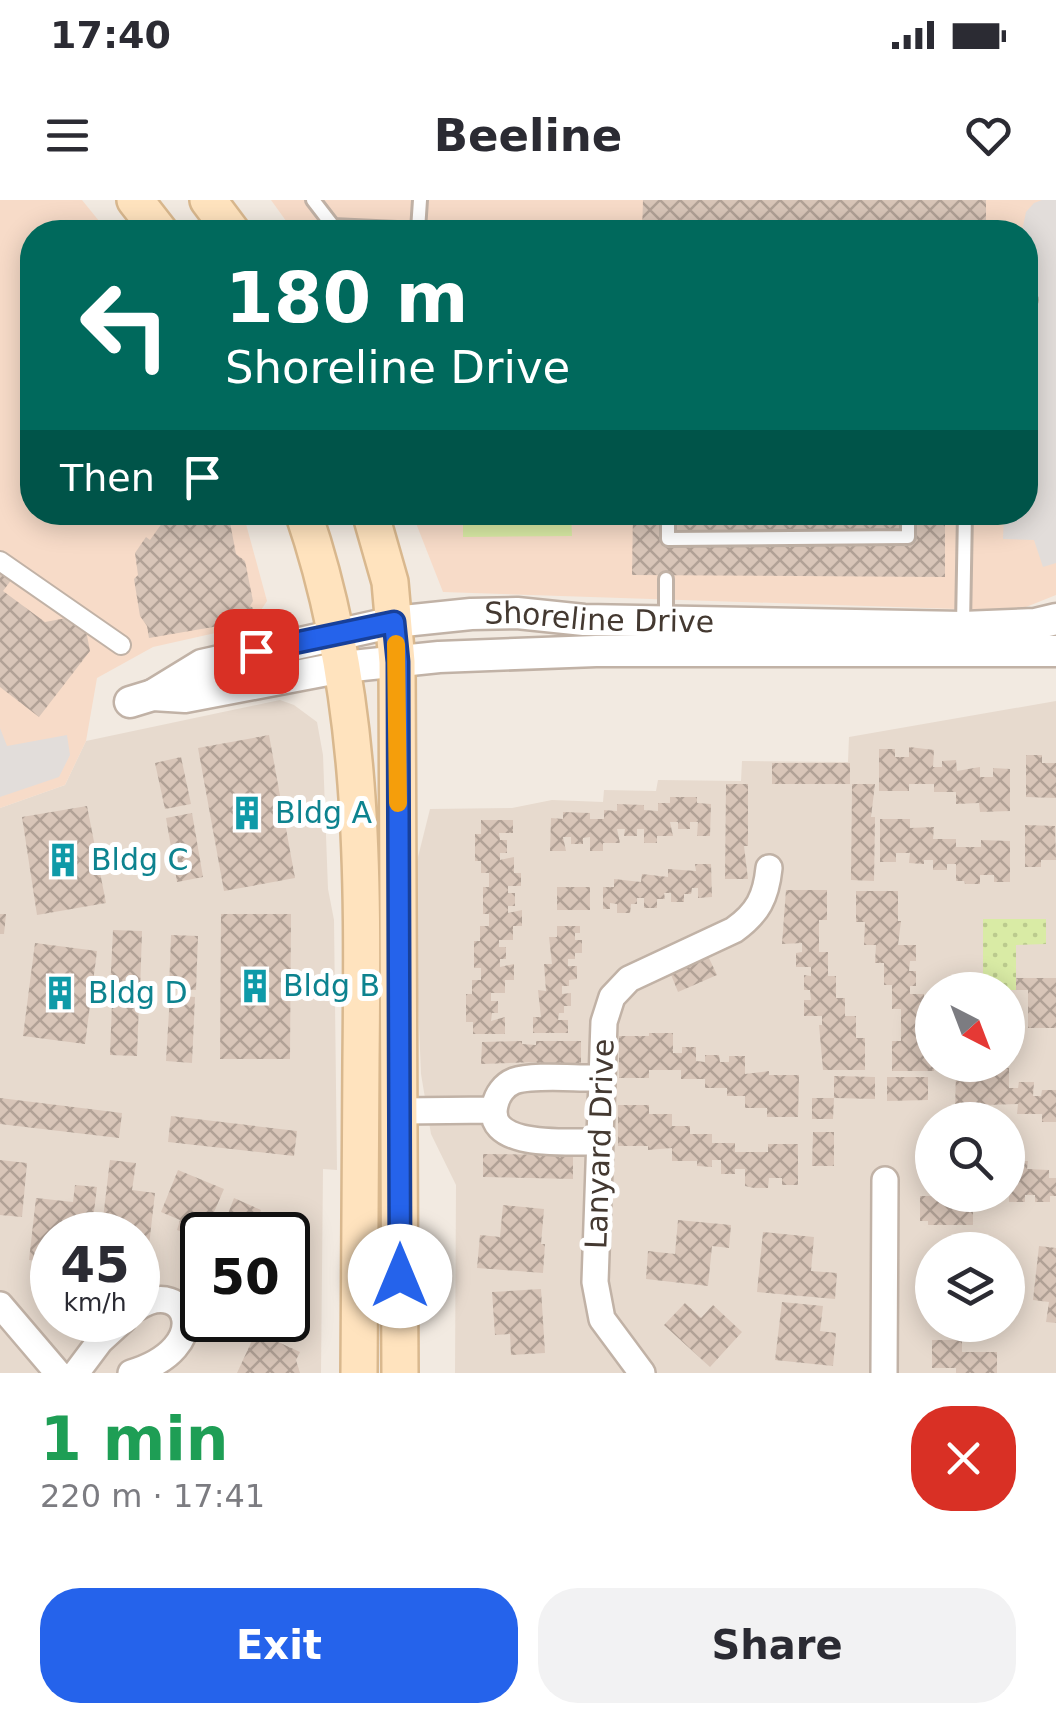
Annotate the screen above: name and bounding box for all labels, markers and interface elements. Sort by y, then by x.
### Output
text: 17:40 [50,13,171,57]
icon: menu [40,108,95,163]
icon: heart [961,108,1016,163]
text: Beeline [434,109,622,162]
text: 180 m [225,257,468,339]
icon: left [60,260,190,390]
text: Shoreline Drive [225,341,570,394]
icon: arrive [175,450,230,505]
text: Then [60,456,155,500]
street label: Shoreline Drive [484,595,714,639]
pin [214,609,299,694]
icon: arrive [229,624,284,679]
building icon: Bldg A [228,794,266,832]
place label: Bldg A [275,795,373,830]
building icon: Bldg C [44,841,82,879]
place label: Bldg C [91,842,189,877]
building icon: Bldg B [236,967,274,1005]
place label: Bldg B [283,968,380,1003]
north arrow [915,972,1025,1082]
map controls [915,972,1025,1342]
building icon: Bldg D [41,974,79,1012]
place label: Bldg D [88,975,188,1010]
street label: Lanyard Drive [578,1038,621,1250]
button: search [915,1102,1025,1212]
speed limit sign: 50 [180,1212,310,1342]
position arrow [348,1224,452,1328]
button: layers [915,1232,1025,1342]
text: 45 [60,1236,130,1294]
text: km/h [63,1288,127,1317]
text: 1 min [40,1404,228,1474]
button: close [911,1406,1016,1511]
text: 220 m · 17:41 [40,1477,265,1515]
button: Exit [40,1588,518,1703]
button: Share [538,1588,1016,1703]

